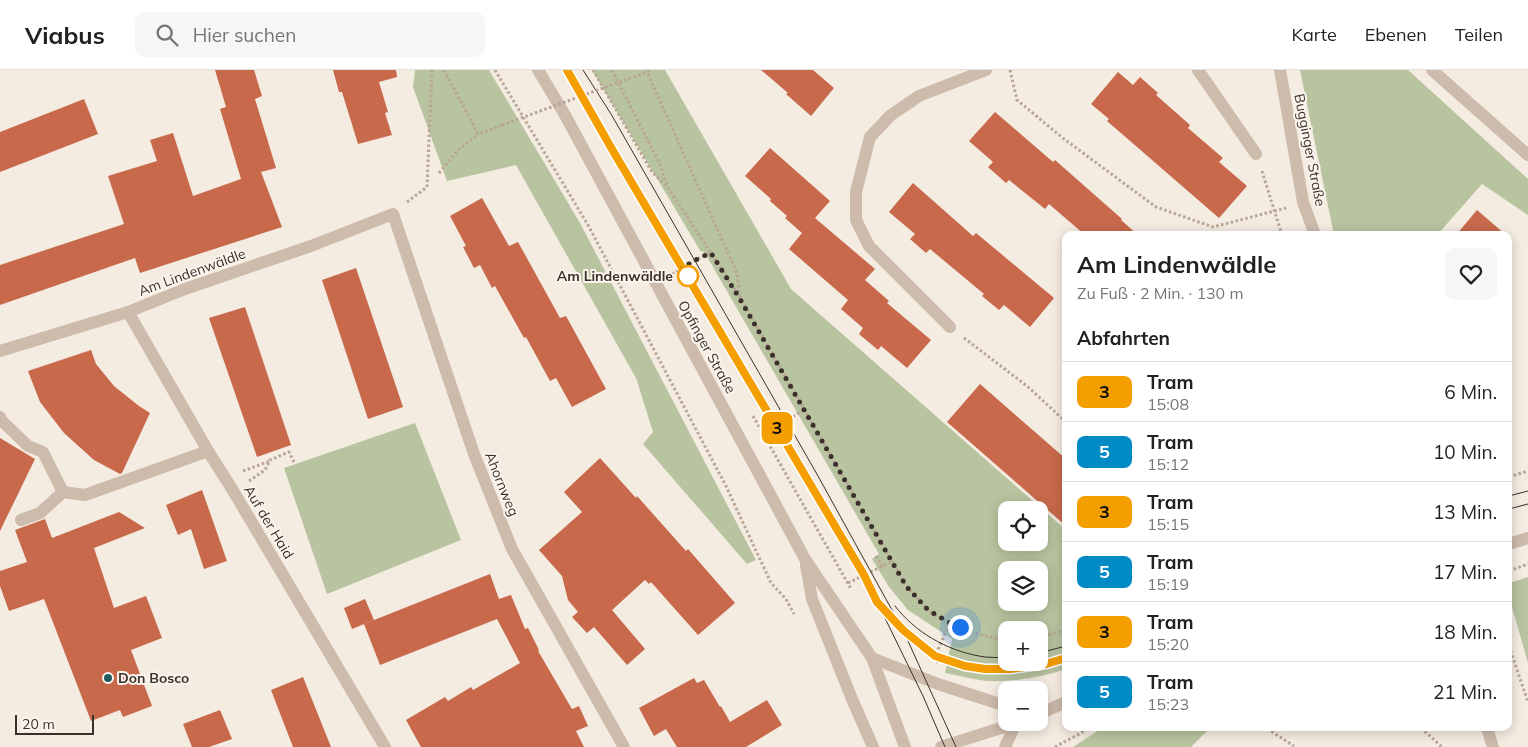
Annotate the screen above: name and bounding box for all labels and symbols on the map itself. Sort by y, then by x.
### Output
street label: Bugginger Straße [1290,92,1330,208]
street label: Am Lindenwäldle [136,244,248,300]
marker: Am Lindenwäldle [677,265,699,287]
place label: Am Lindenwäldle [557,267,673,285]
street label: Opfinger Straße [674,297,740,397]
line badge: 3 [761,412,793,444]
street label: Ahornweg [481,449,523,519]
street label: Auf der Haid [240,482,298,562]
your location [948,615,973,640]
place label: Don Bosco [118,669,189,687]
marker: Don Bosco [102,672,114,684]
scale bar [15,712,94,735]

